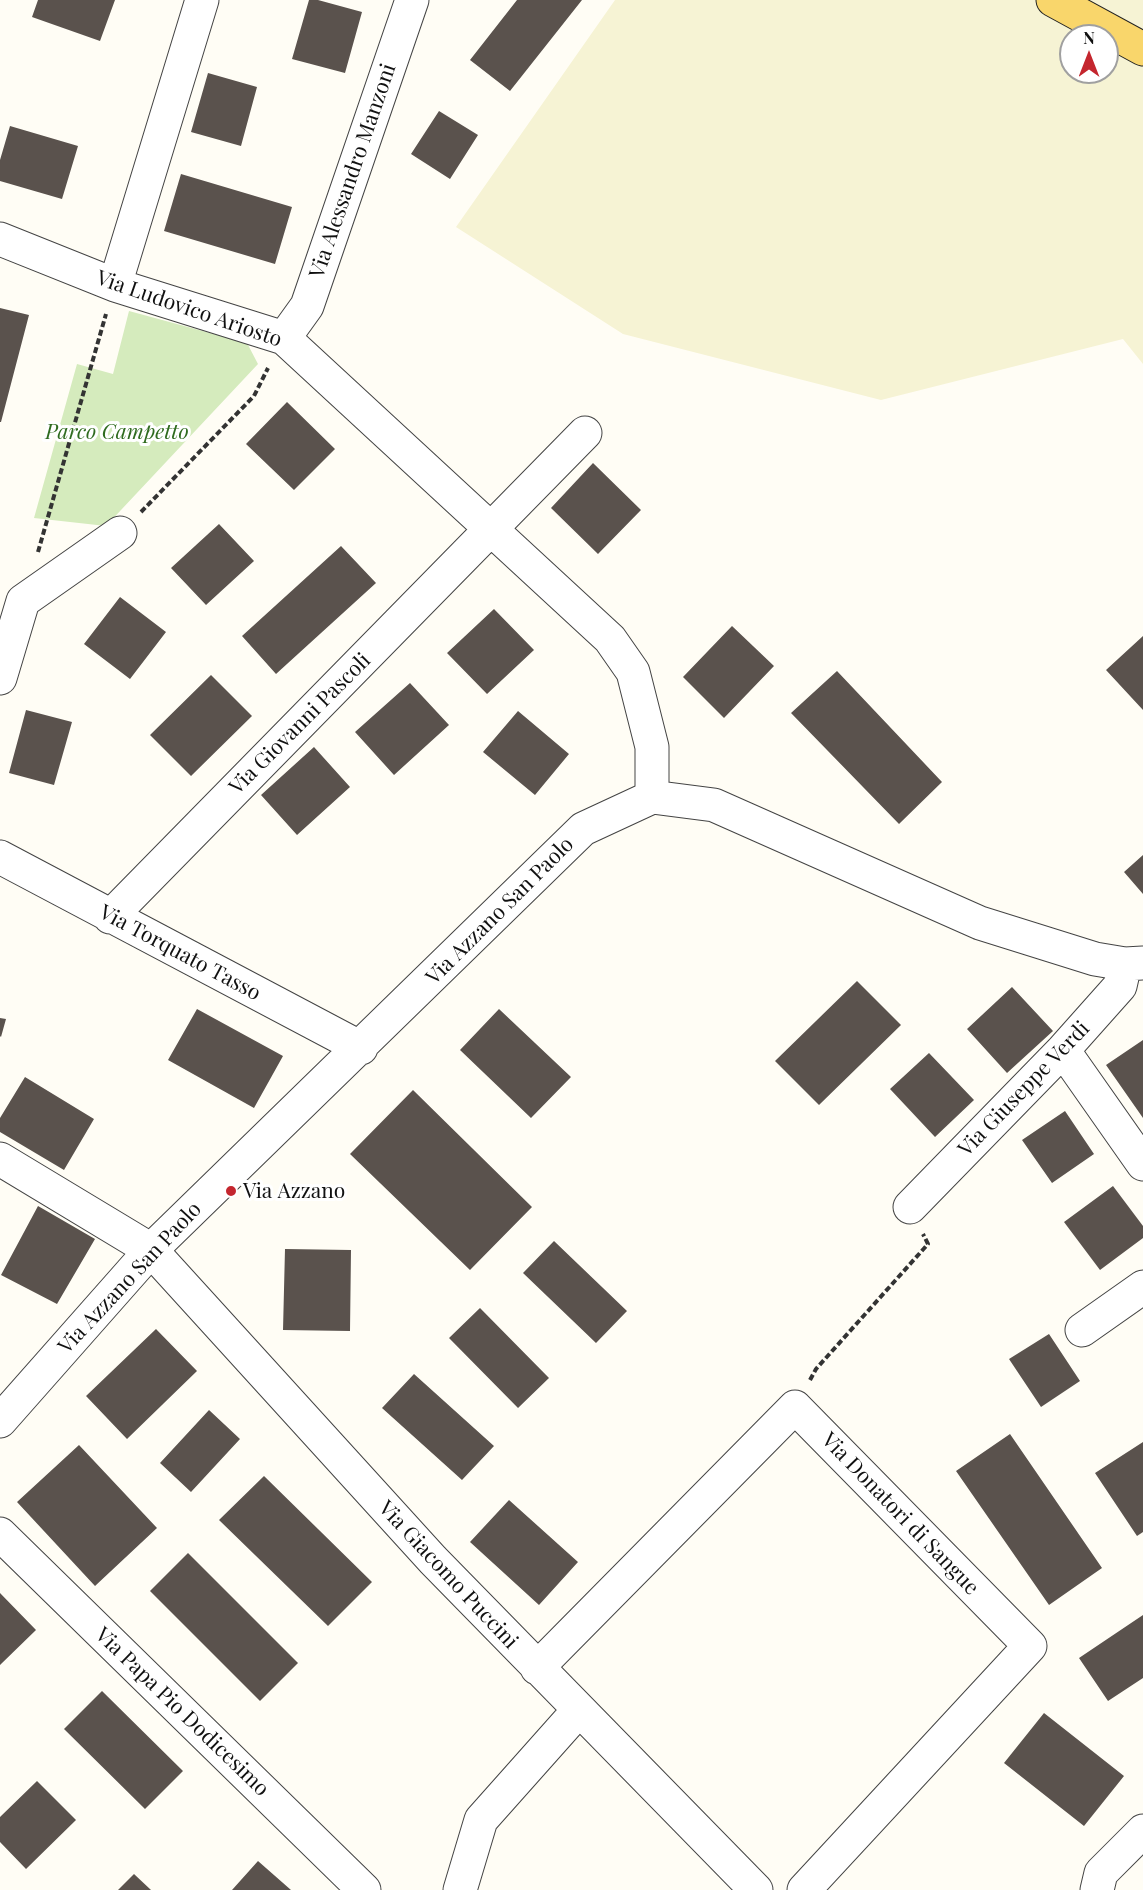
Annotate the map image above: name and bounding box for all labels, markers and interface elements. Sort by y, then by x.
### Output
north arrow [1059,24,1119,84]
text: N [1083,27,1095,48]
street label: Via Alessandro Manzoni [304,60,402,282]
street label: Via Ludovico Ariosto [93,265,285,353]
park label: Parco Campetto [45,419,189,445]
street label: Via Giovanni Pascoli [224,648,376,800]
street label: Via Azzano San Paolo [421,832,579,990]
street label: Via Torquato Tasso [95,900,265,1006]
street label: Via Giuseppe Verdi [953,1016,1095,1162]
place label: Via Azzano [243,1178,345,1204]
marker: Via Azzano [224,1184,238,1198]
street label: Via Azzano San Paolo [53,1197,207,1359]
street label: Via Donatori di Sangue [816,1428,984,1600]
street label: Via Giacomo Puccini [373,1496,523,1654]
street label: Via Papa Pio Dodicesimo [90,1622,274,1802]

